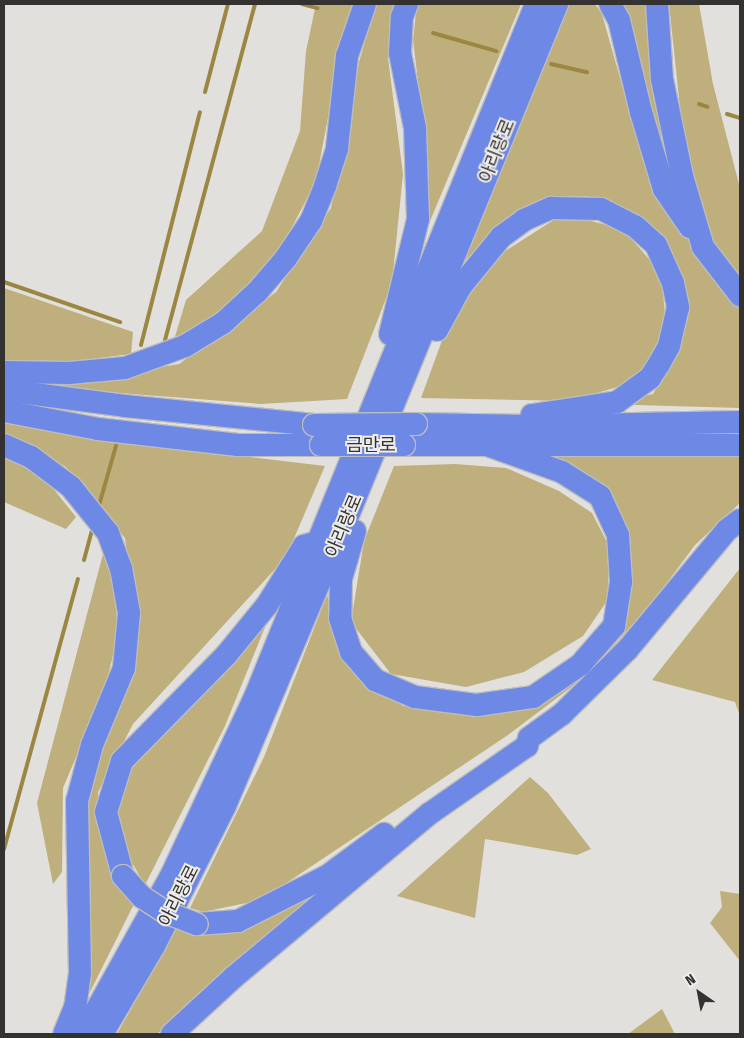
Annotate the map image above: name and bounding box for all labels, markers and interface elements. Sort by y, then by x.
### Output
street label: 아리랑로 [475,116,519,186]
street label: 금만로 [346,434,396,456]
street label: 아리랑로 [321,491,367,561]
street label: 아리랑로 [154,862,204,930]
north arrow [674,968,724,1018]
text: N [682,971,699,989]

